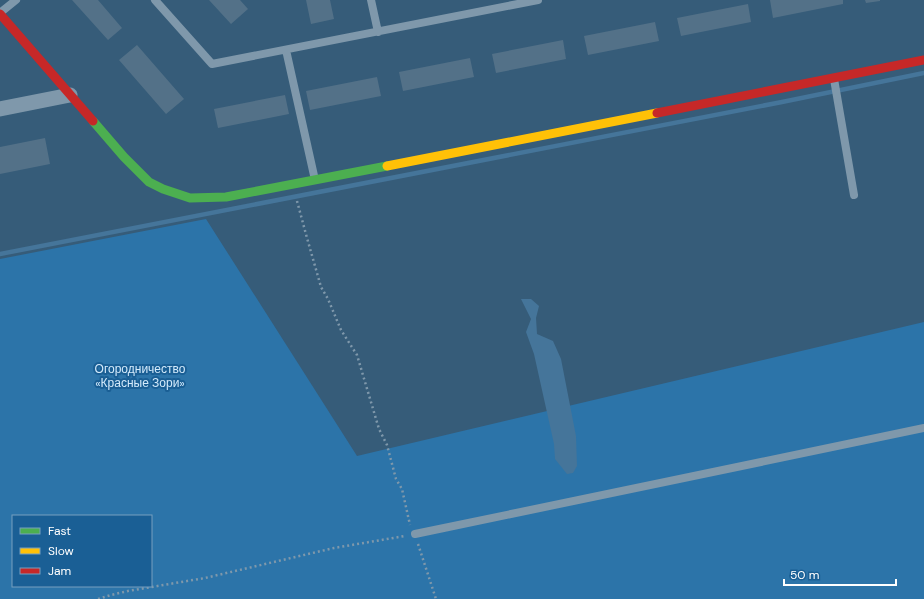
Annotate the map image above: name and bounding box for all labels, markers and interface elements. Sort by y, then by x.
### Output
park label: Огородничество «Красные Зори» [95,361,186,391]
legend [12,515,152,587]
text: Fast [48,523,71,539]
text: Slow [48,543,74,559]
scale bar [784,561,896,587]
text: Jam [48,563,71,579]
text: 50 m [790,567,819,583]

